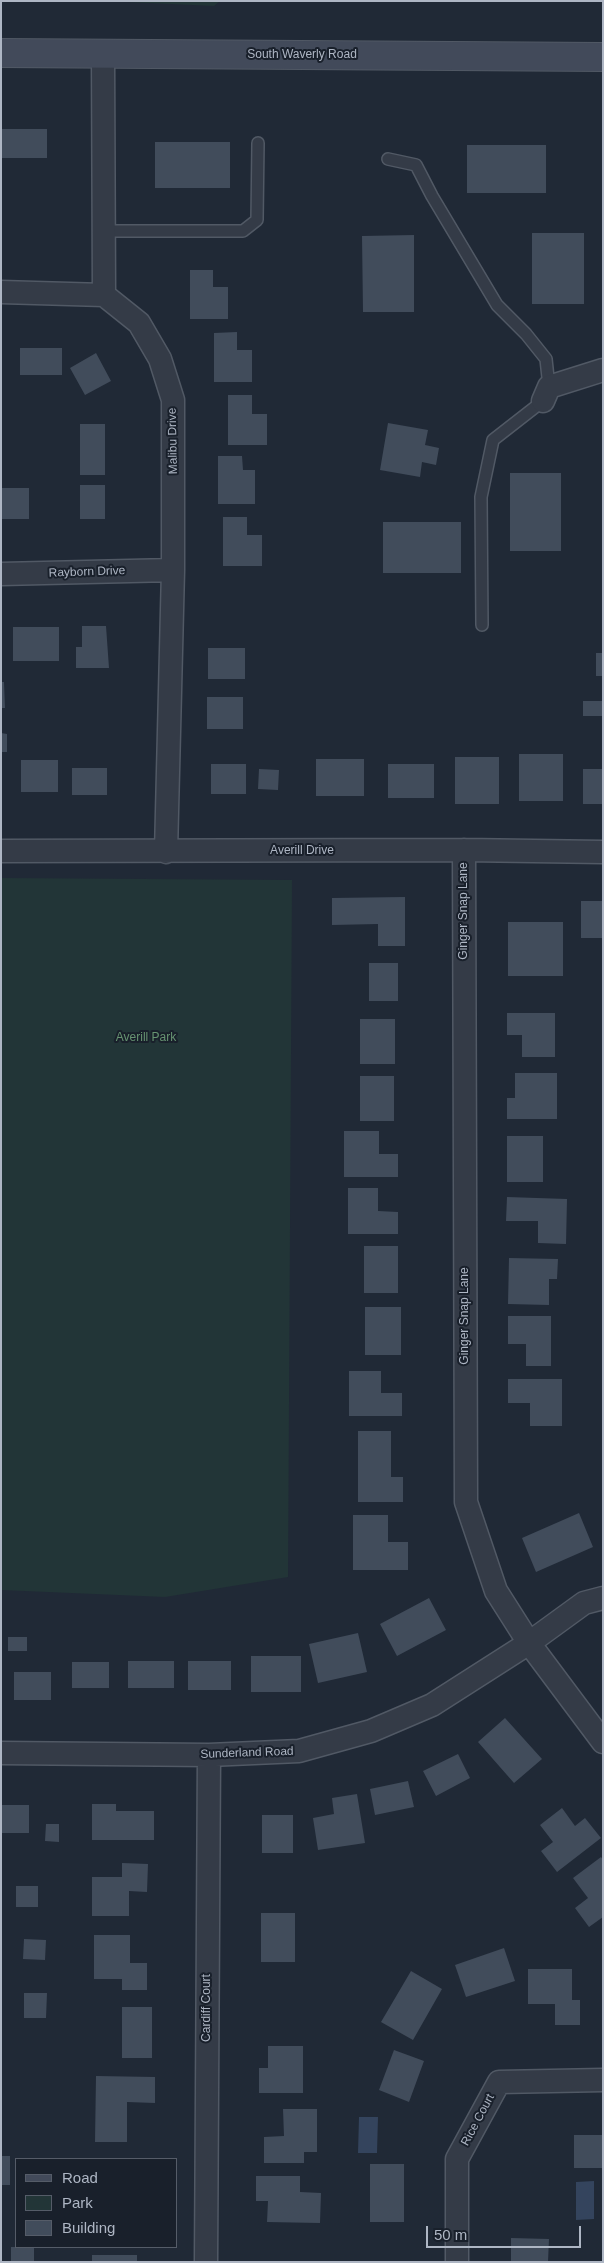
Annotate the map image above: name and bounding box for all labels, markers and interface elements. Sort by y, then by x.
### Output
street label: South Waverly Road [247,48,357,62]
street label: Malibu Drive [165,408,181,474]
street label: Rayborn Drive [48,563,126,581]
street label: Averill Drive [270,844,334,858]
street label: Ginger Snap Lane [457,862,471,960]
park label: Averill Park [116,1031,176,1045]
street label: Ginger Snap Lane [458,1267,472,1365]
street label: Sunderland Road [200,1744,294,1762]
street label: Cardiff Court [200,1974,214,2042]
street label: Rice Court [458,2092,498,2148]
legend [15,2158,178,2248]
text: Road [62,2169,98,2186]
text: Park [62,2194,93,2211]
scale bar [429,2216,584,2248]
text: Building [62,2219,115,2236]
text: 50 m [434,2226,467,2243]

